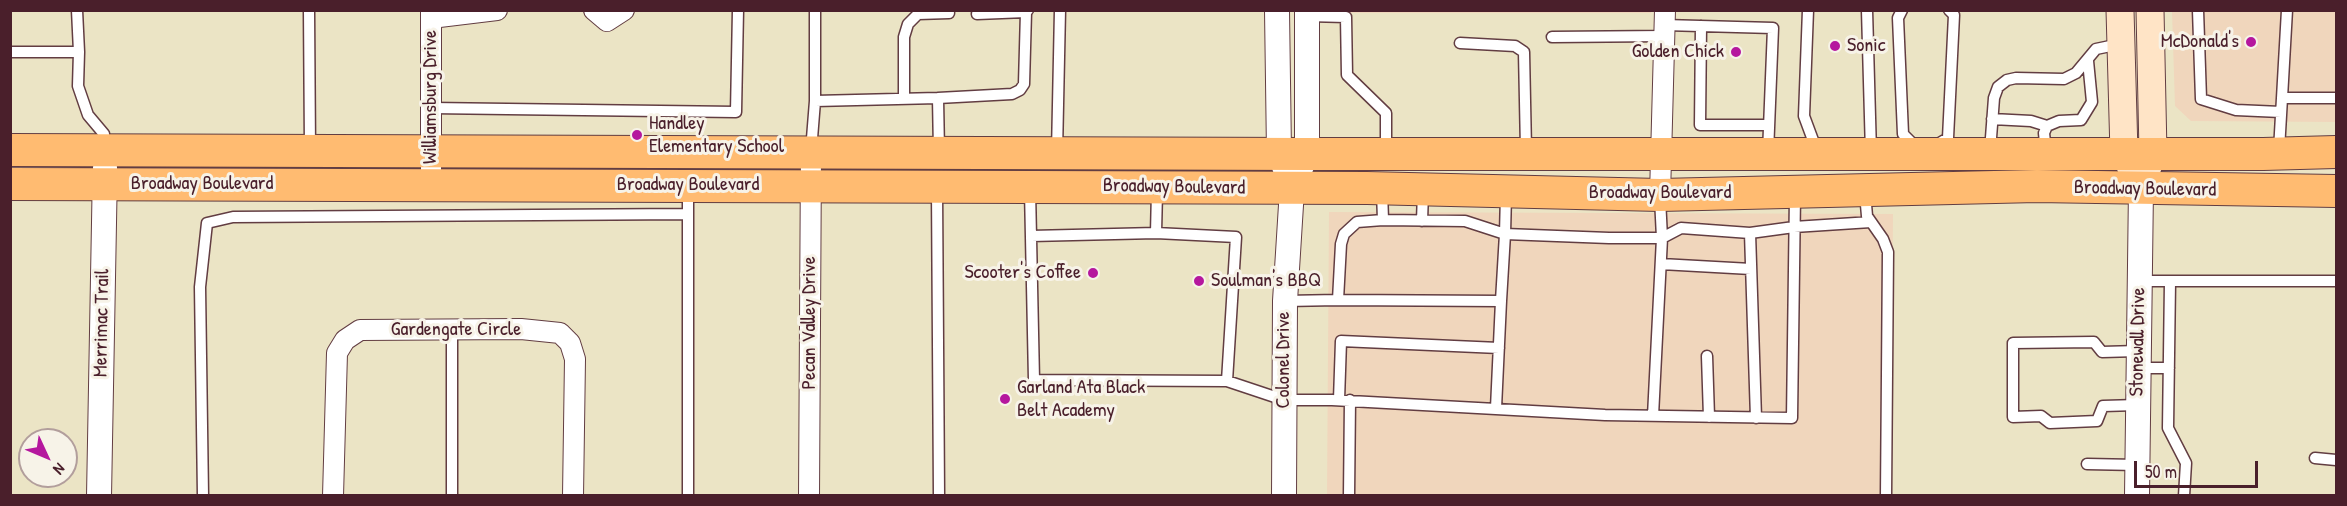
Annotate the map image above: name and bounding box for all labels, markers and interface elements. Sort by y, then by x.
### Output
street label: Williamsburg Drive [419,30,443,164]
place label: McDonald's [2161,30,2239,54]
place label: Sonic [1847,34,1886,58]
marker: McDonald's [2244,35,2258,49]
marker: Sonic [1828,39,1842,53]
place label: Golden Chick [1632,40,1724,64]
marker: Golden Chick [1729,45,1743,59]
place label: Handley Elementary School [649,112,784,159]
marker: Handley Elementary School [630,128,644,142]
street label: Broadway Boulevard [131,172,273,196]
street label: Broadway Boulevard [617,173,759,197]
street label: Broadway Boulevard [1103,174,1245,200]
street label: Broadway Boulevard [2074,176,2216,202]
street label: Broadway Boulevard [1589,181,1731,205]
street label: Pecan Valley Drive [798,256,822,390]
place label: Scooter's Coffee [964,261,1081,285]
marker: Scooter's Coffee [1086,266,1100,280]
street label: Merrimac Trail [89,269,115,377]
place label: Soulman's BBQ [1211,269,1321,293]
marker: Soulman's BBQ [1192,274,1206,288]
street label: Stonewall Drive [2125,287,2151,397]
street label: Colonel Drive [1272,312,1296,408]
street label: Gardengate Circle [391,318,521,342]
place label: Garland Ata Black Belt Academy [1017,376,1145,423]
marker: Garland Ata Black Belt Academy [998,392,1012,406]
north arrow [18,428,78,488]
scale bar [2137,449,2262,487]
text: N [49,458,70,480]
text: 50 m [2145,459,2177,484]

